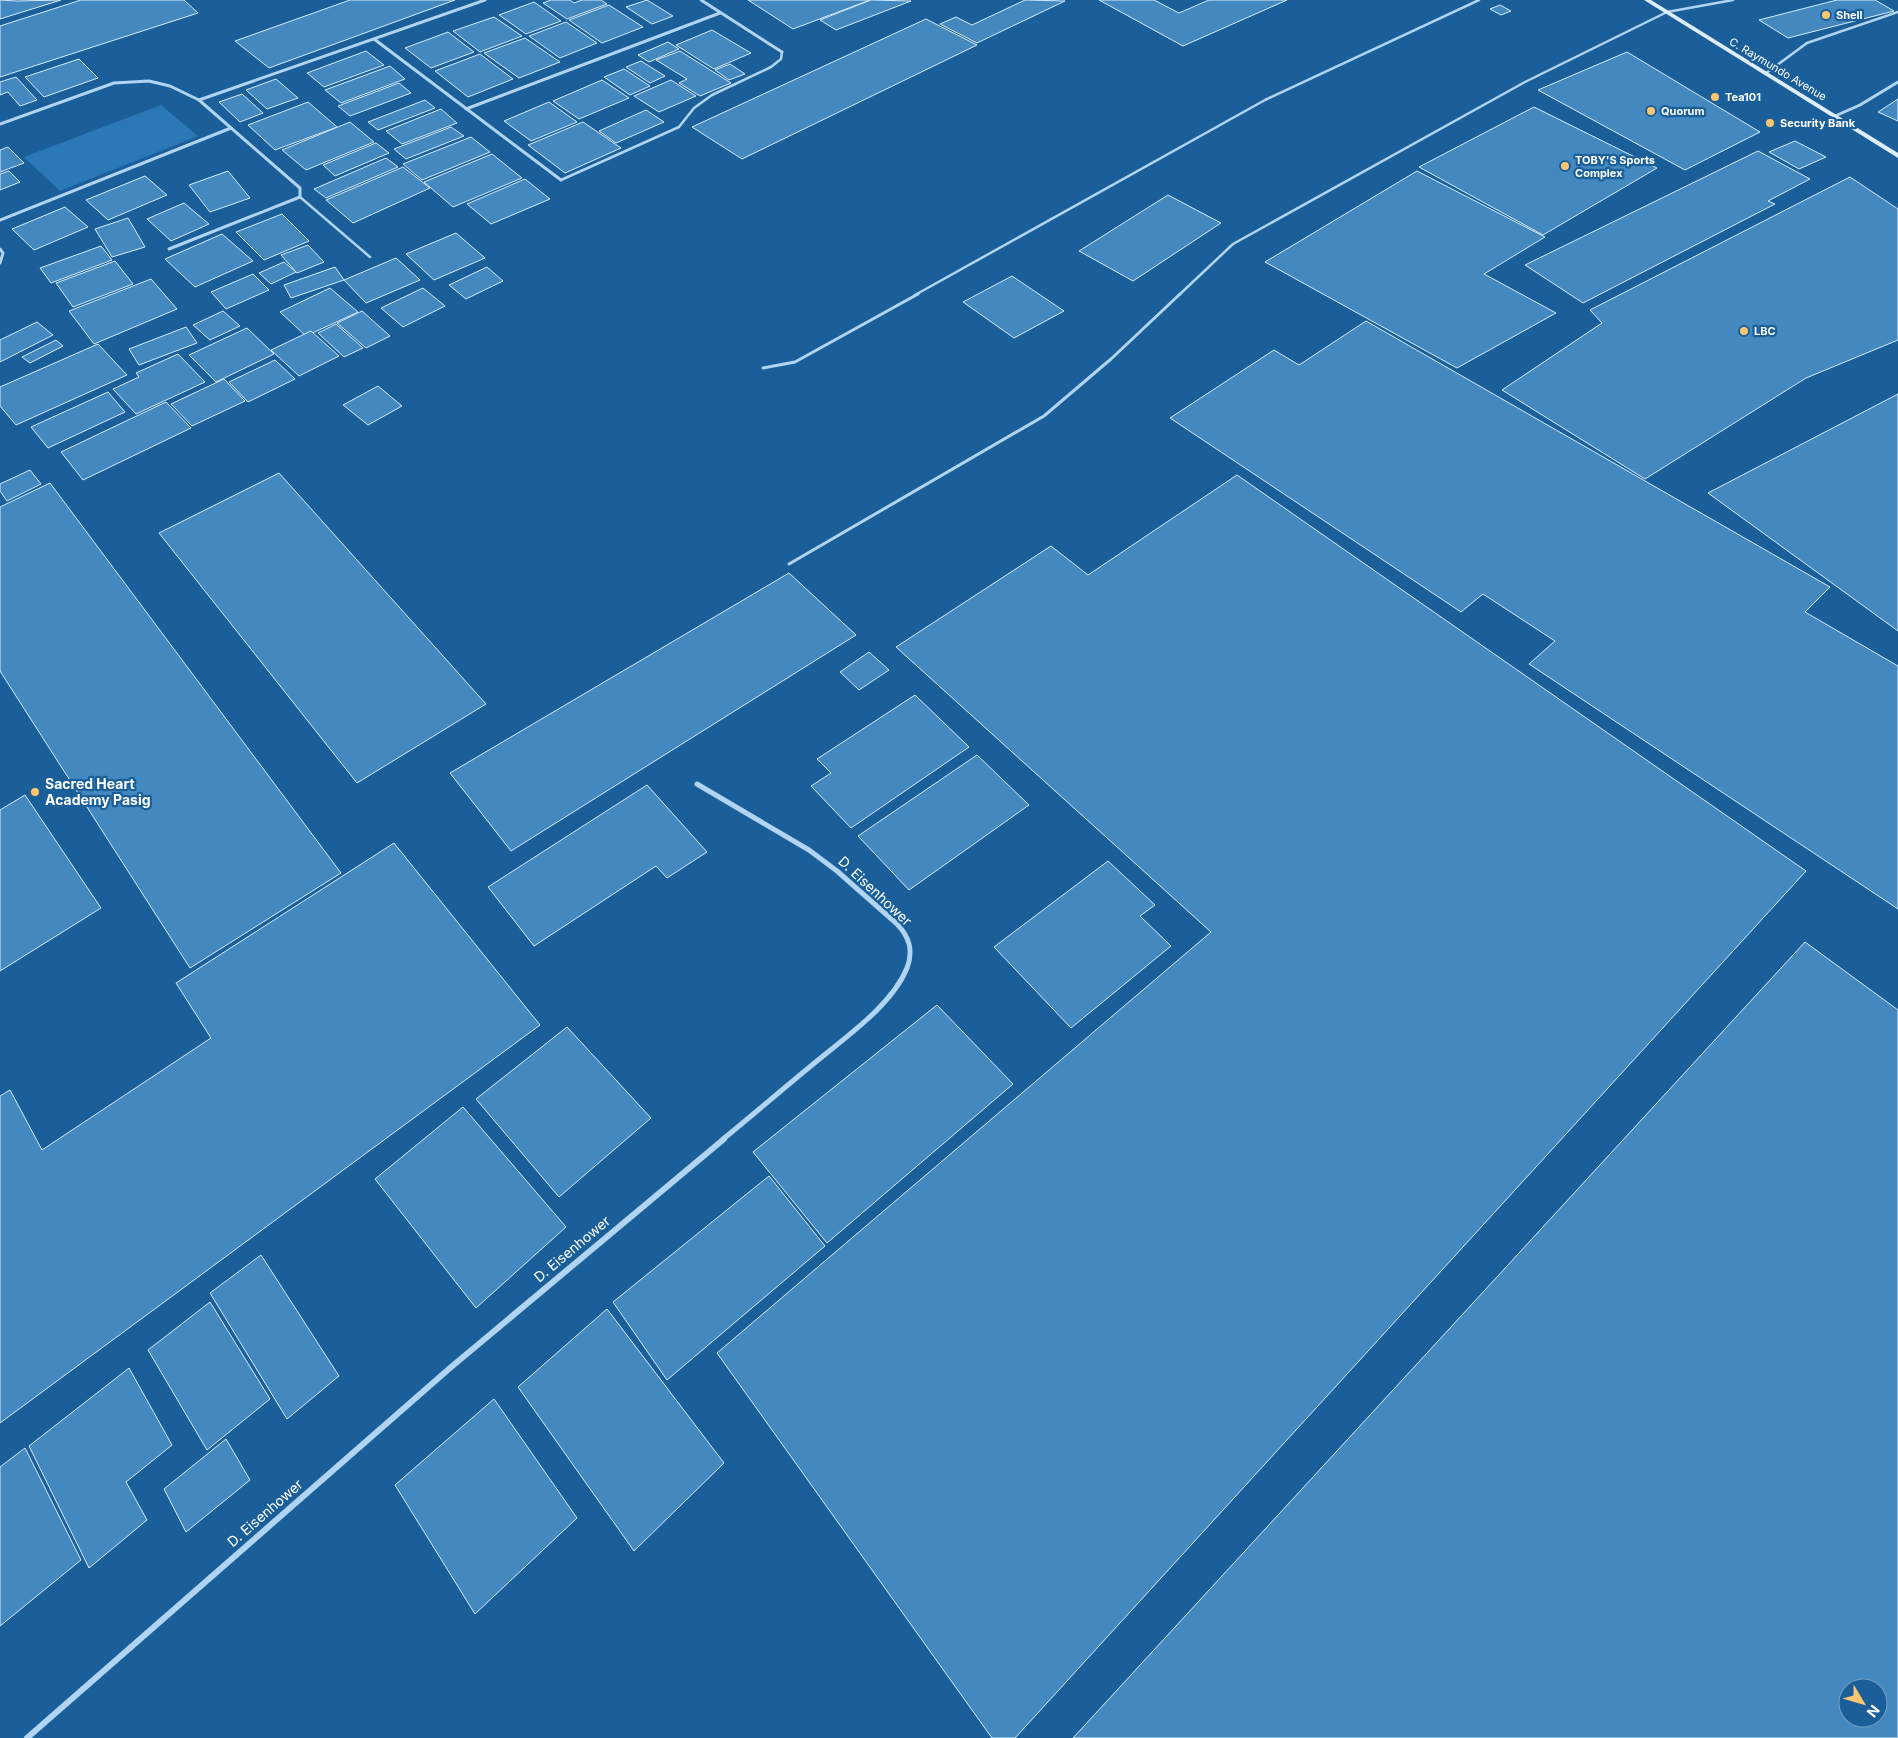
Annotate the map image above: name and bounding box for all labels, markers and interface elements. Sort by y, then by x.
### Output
place label: Shell [1836,8,1863,22]
marker: Shell [1820,9,1832,21]
street label: C. Raymundo Avenue [1727,34,1829,104]
place label: Tea101 [1725,90,1761,104]
marker: Tea101 [1709,91,1721,103]
place label: Quorum [1661,104,1705,118]
marker: Quorum [1645,105,1657,117]
place label: Security Bank [1780,116,1856,130]
marker: Security Bank [1764,117,1776,129]
place label: TOBY'S Sports Complex [1575,153,1655,180]
marker: TOBY'S Sports Complex [1559,160,1571,172]
place label: LBC [1754,324,1776,338]
marker: LBC [1738,325,1750,337]
place label: Sacred Heart Academy Pasig [45,775,151,808]
marker: Sacred Heart Academy Pasig [29,786,41,798]
street label: D. Eisenhower [835,852,916,929]
street label: D. Eisenhower [530,1212,613,1285]
street label: D. Eisenhower [224,1475,306,1550]
north arrow [1838,1678,1888,1728]
text: N [1864,1702,1884,1721]

